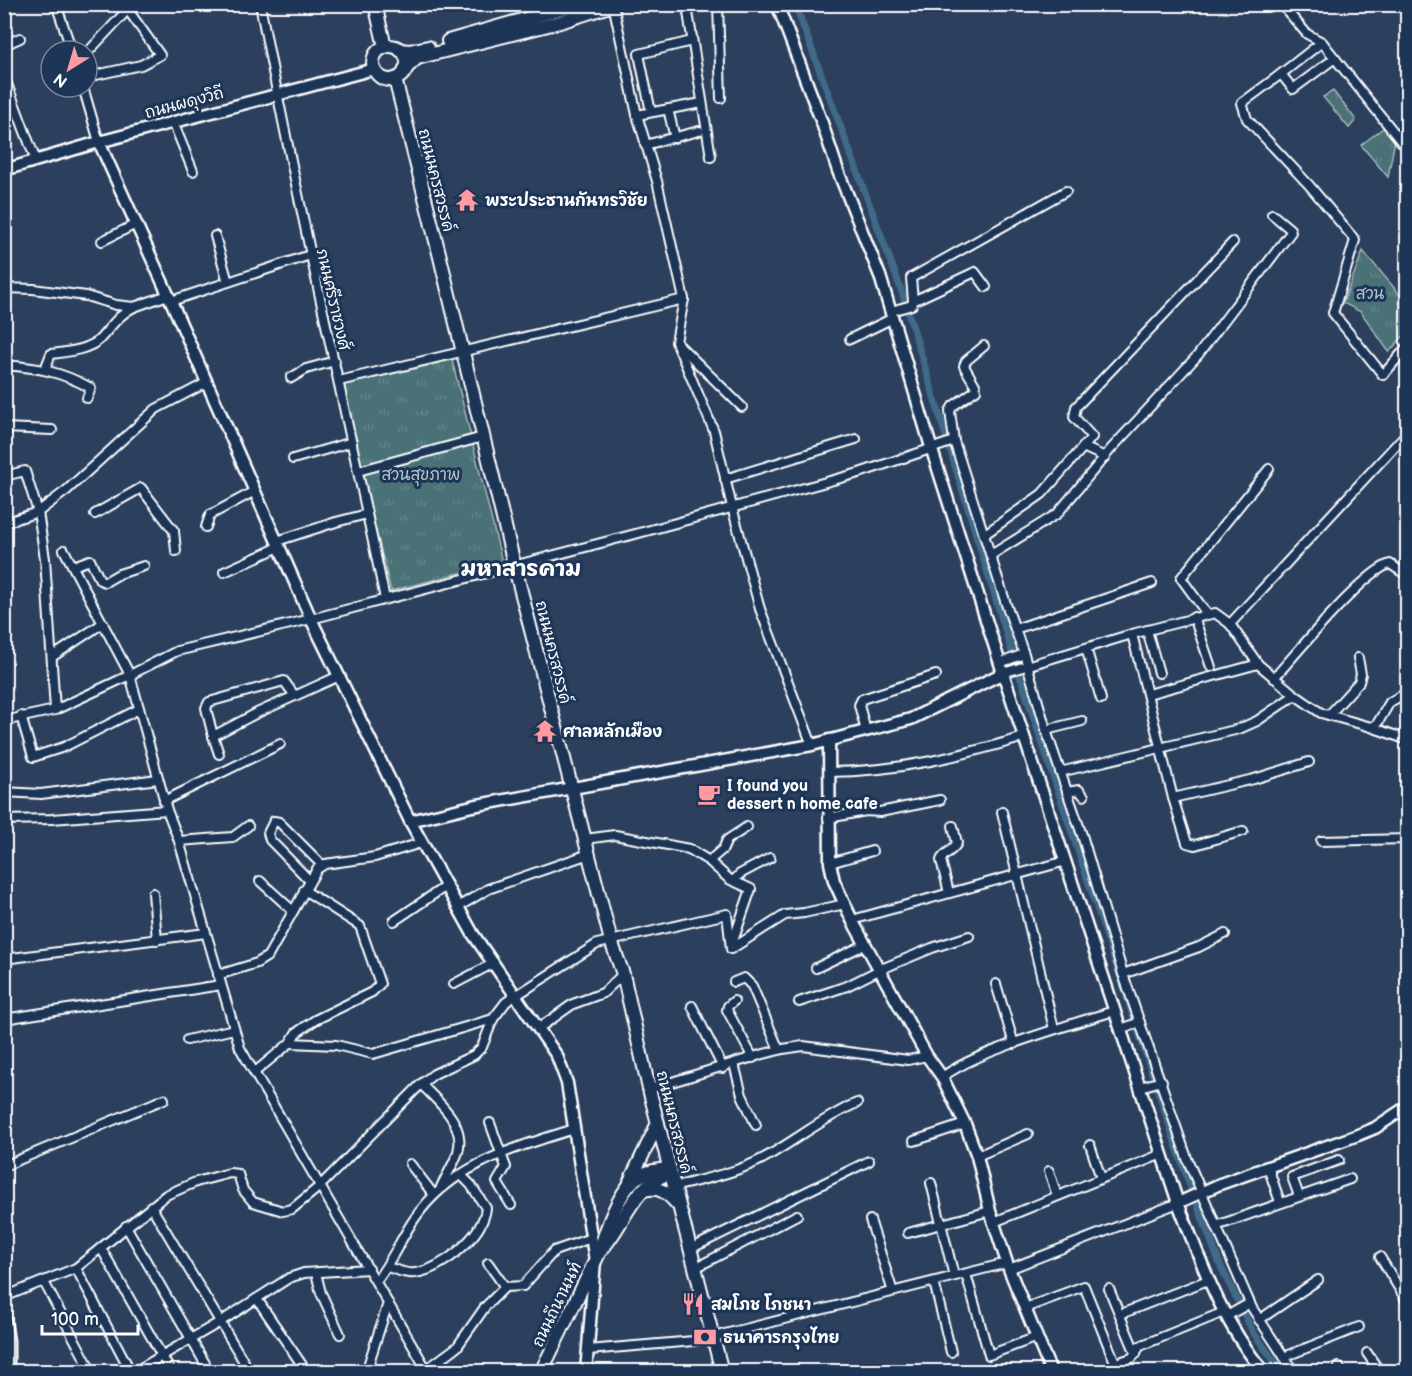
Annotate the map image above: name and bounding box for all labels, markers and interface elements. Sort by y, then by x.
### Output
north arrow [39,39,99,99]
text: N [50,69,71,91]
street label: ถนนผดุงวิถี [142,82,226,125]
street label: ถนนนครสวรรค์ [414,126,460,234]
temple icon: พระประธานกันทรวิชัย [454,187,480,213]
place label: พระประธานกันทรวิชัย [485,190,648,211]
street label: ภนนศรีราชวงศ์ [312,246,357,353]
park label: สวน [1356,285,1385,304]
park label: สวนสุขภาพ [382,466,460,487]
district label: มหาสารคาม [461,556,581,583]
street label: ถนนนครสวรรค์ [531,598,577,706]
temple icon: ศาลหลักเมือง [532,718,558,744]
place label: ศาลหลักเมือง [563,721,662,742]
place label: I found you dessert n home cafe [727,777,878,814]
cafe icon: I found you dessert n home cafe [696,781,722,807]
street label: ถนนนครสวรรค์ [652,1068,698,1176]
street label: ถนนถีนานนท์ [526,1258,586,1350]
restaurant icon: สมโภช โภชนา [680,1291,706,1317]
place label: สมโภช โภชนา [711,1293,811,1315]
scale bar [42,1298,138,1336]
text: 100 m [51,1309,99,1330]
bank icon: ธนาคารกรุงไทย [692,1324,718,1350]
place label: ธนาคารกรุงไทย [723,1326,840,1350]

